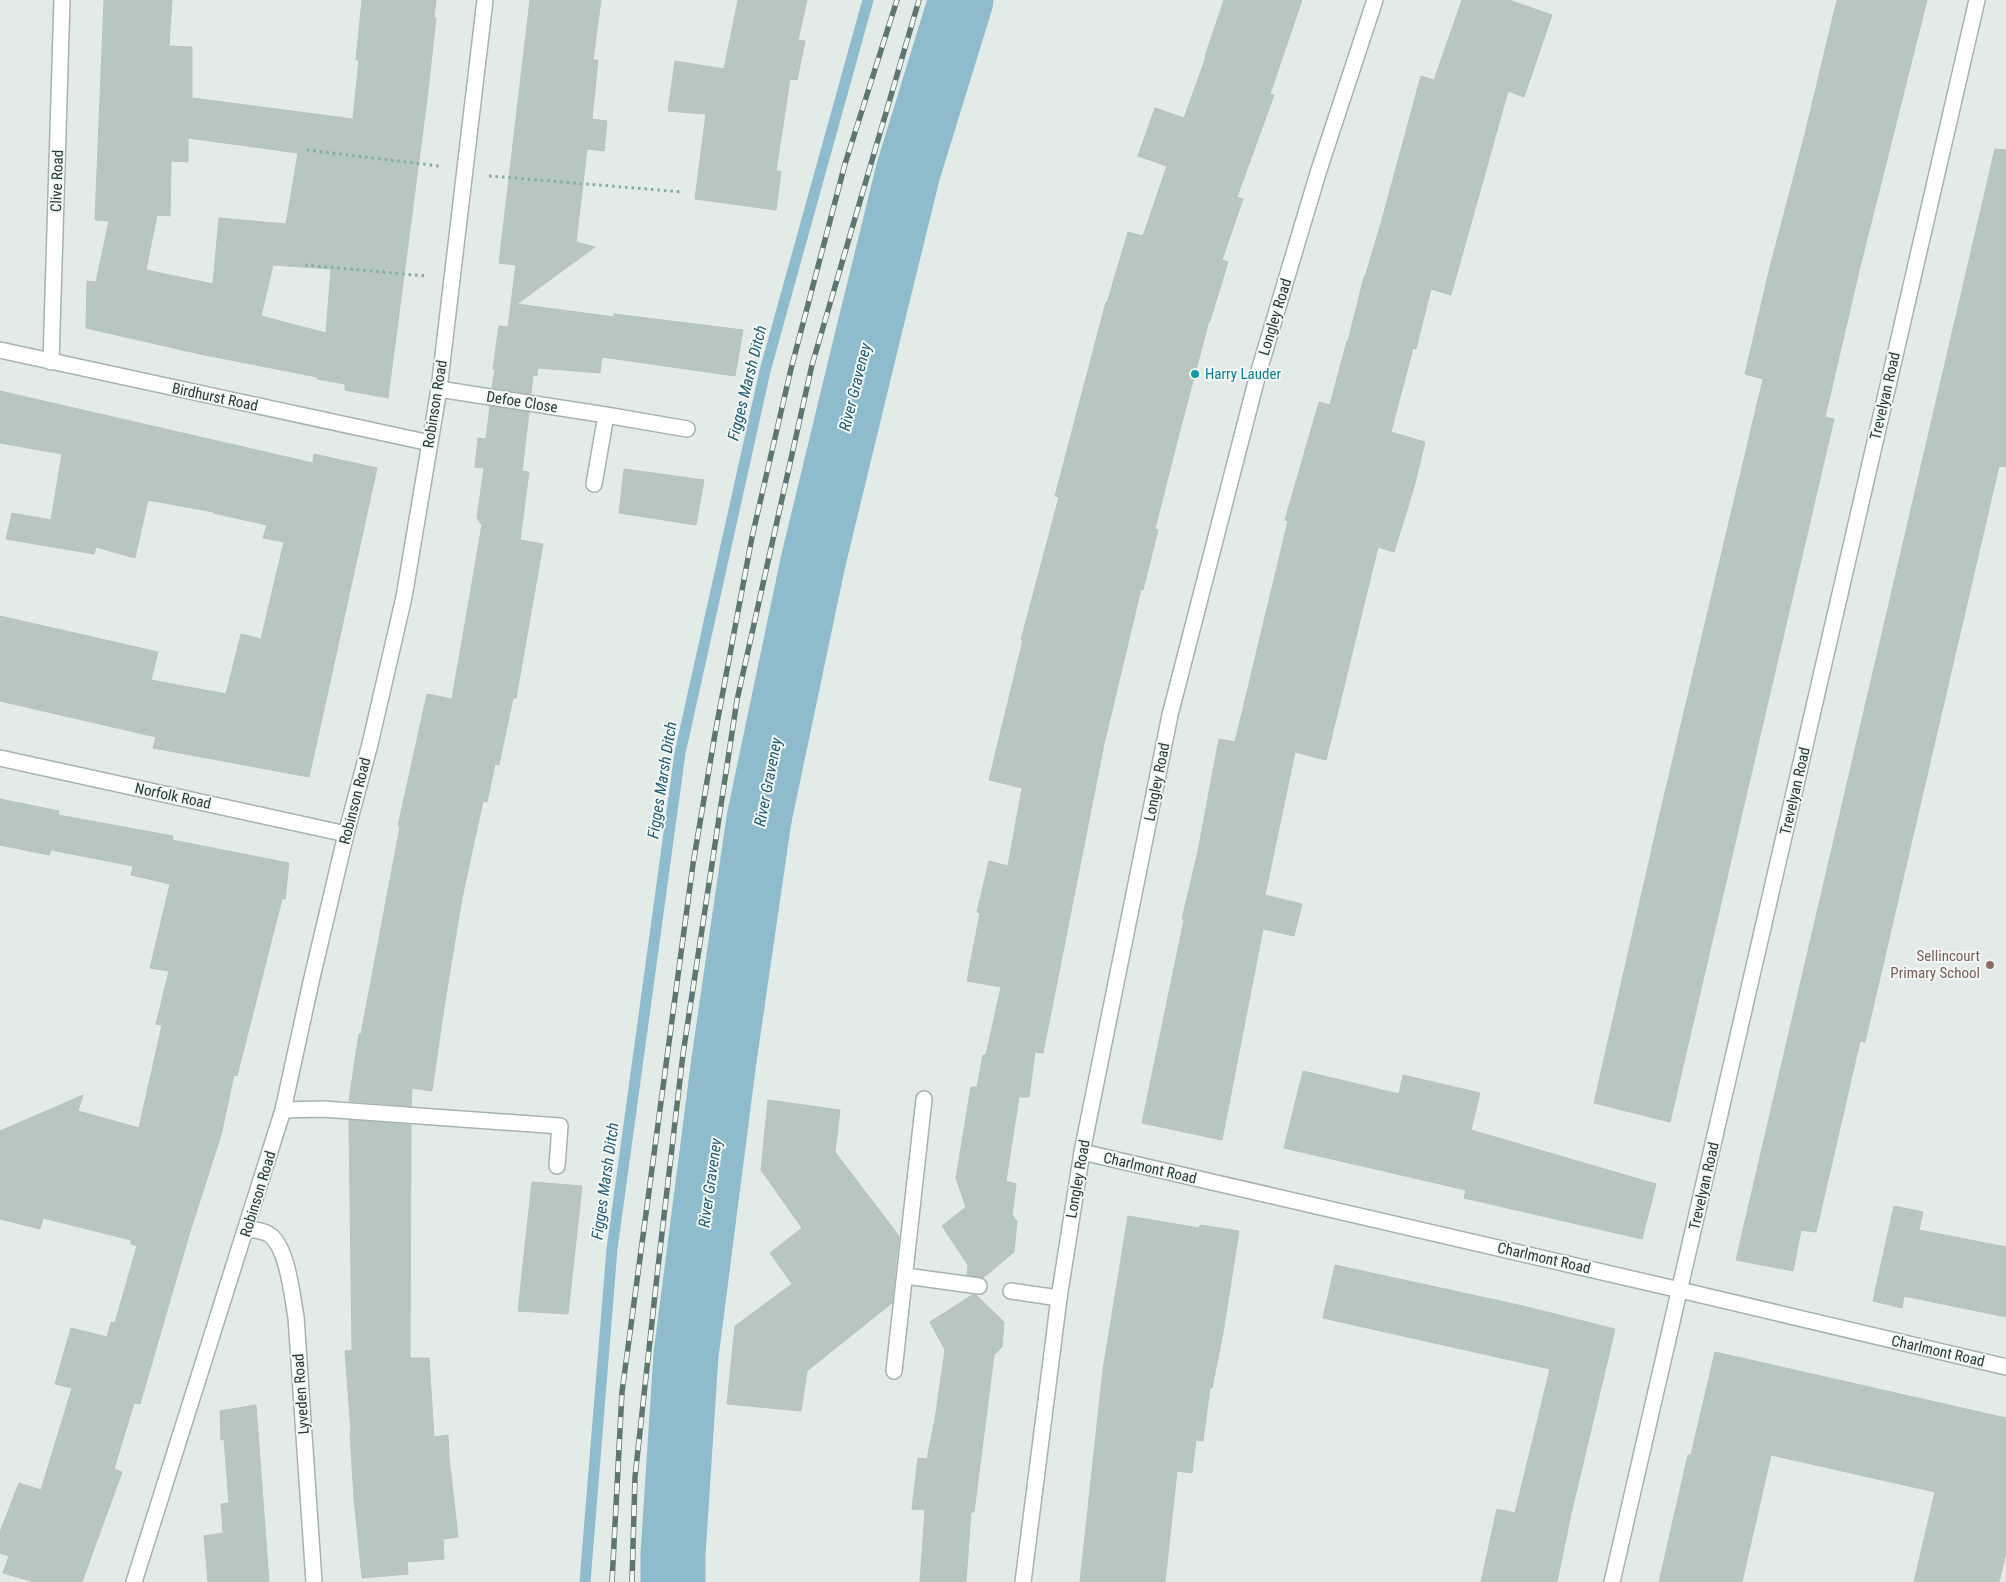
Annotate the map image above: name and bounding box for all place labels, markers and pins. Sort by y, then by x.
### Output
place label: Harry Lauder [1205,365,1281,383]
marker: Harry Lauder [1189,368,1201,380]
place label: Sellincourt Primary School [1890,947,1980,982]
marker: Sellincourt Primary School [1984,959,1996,971]

